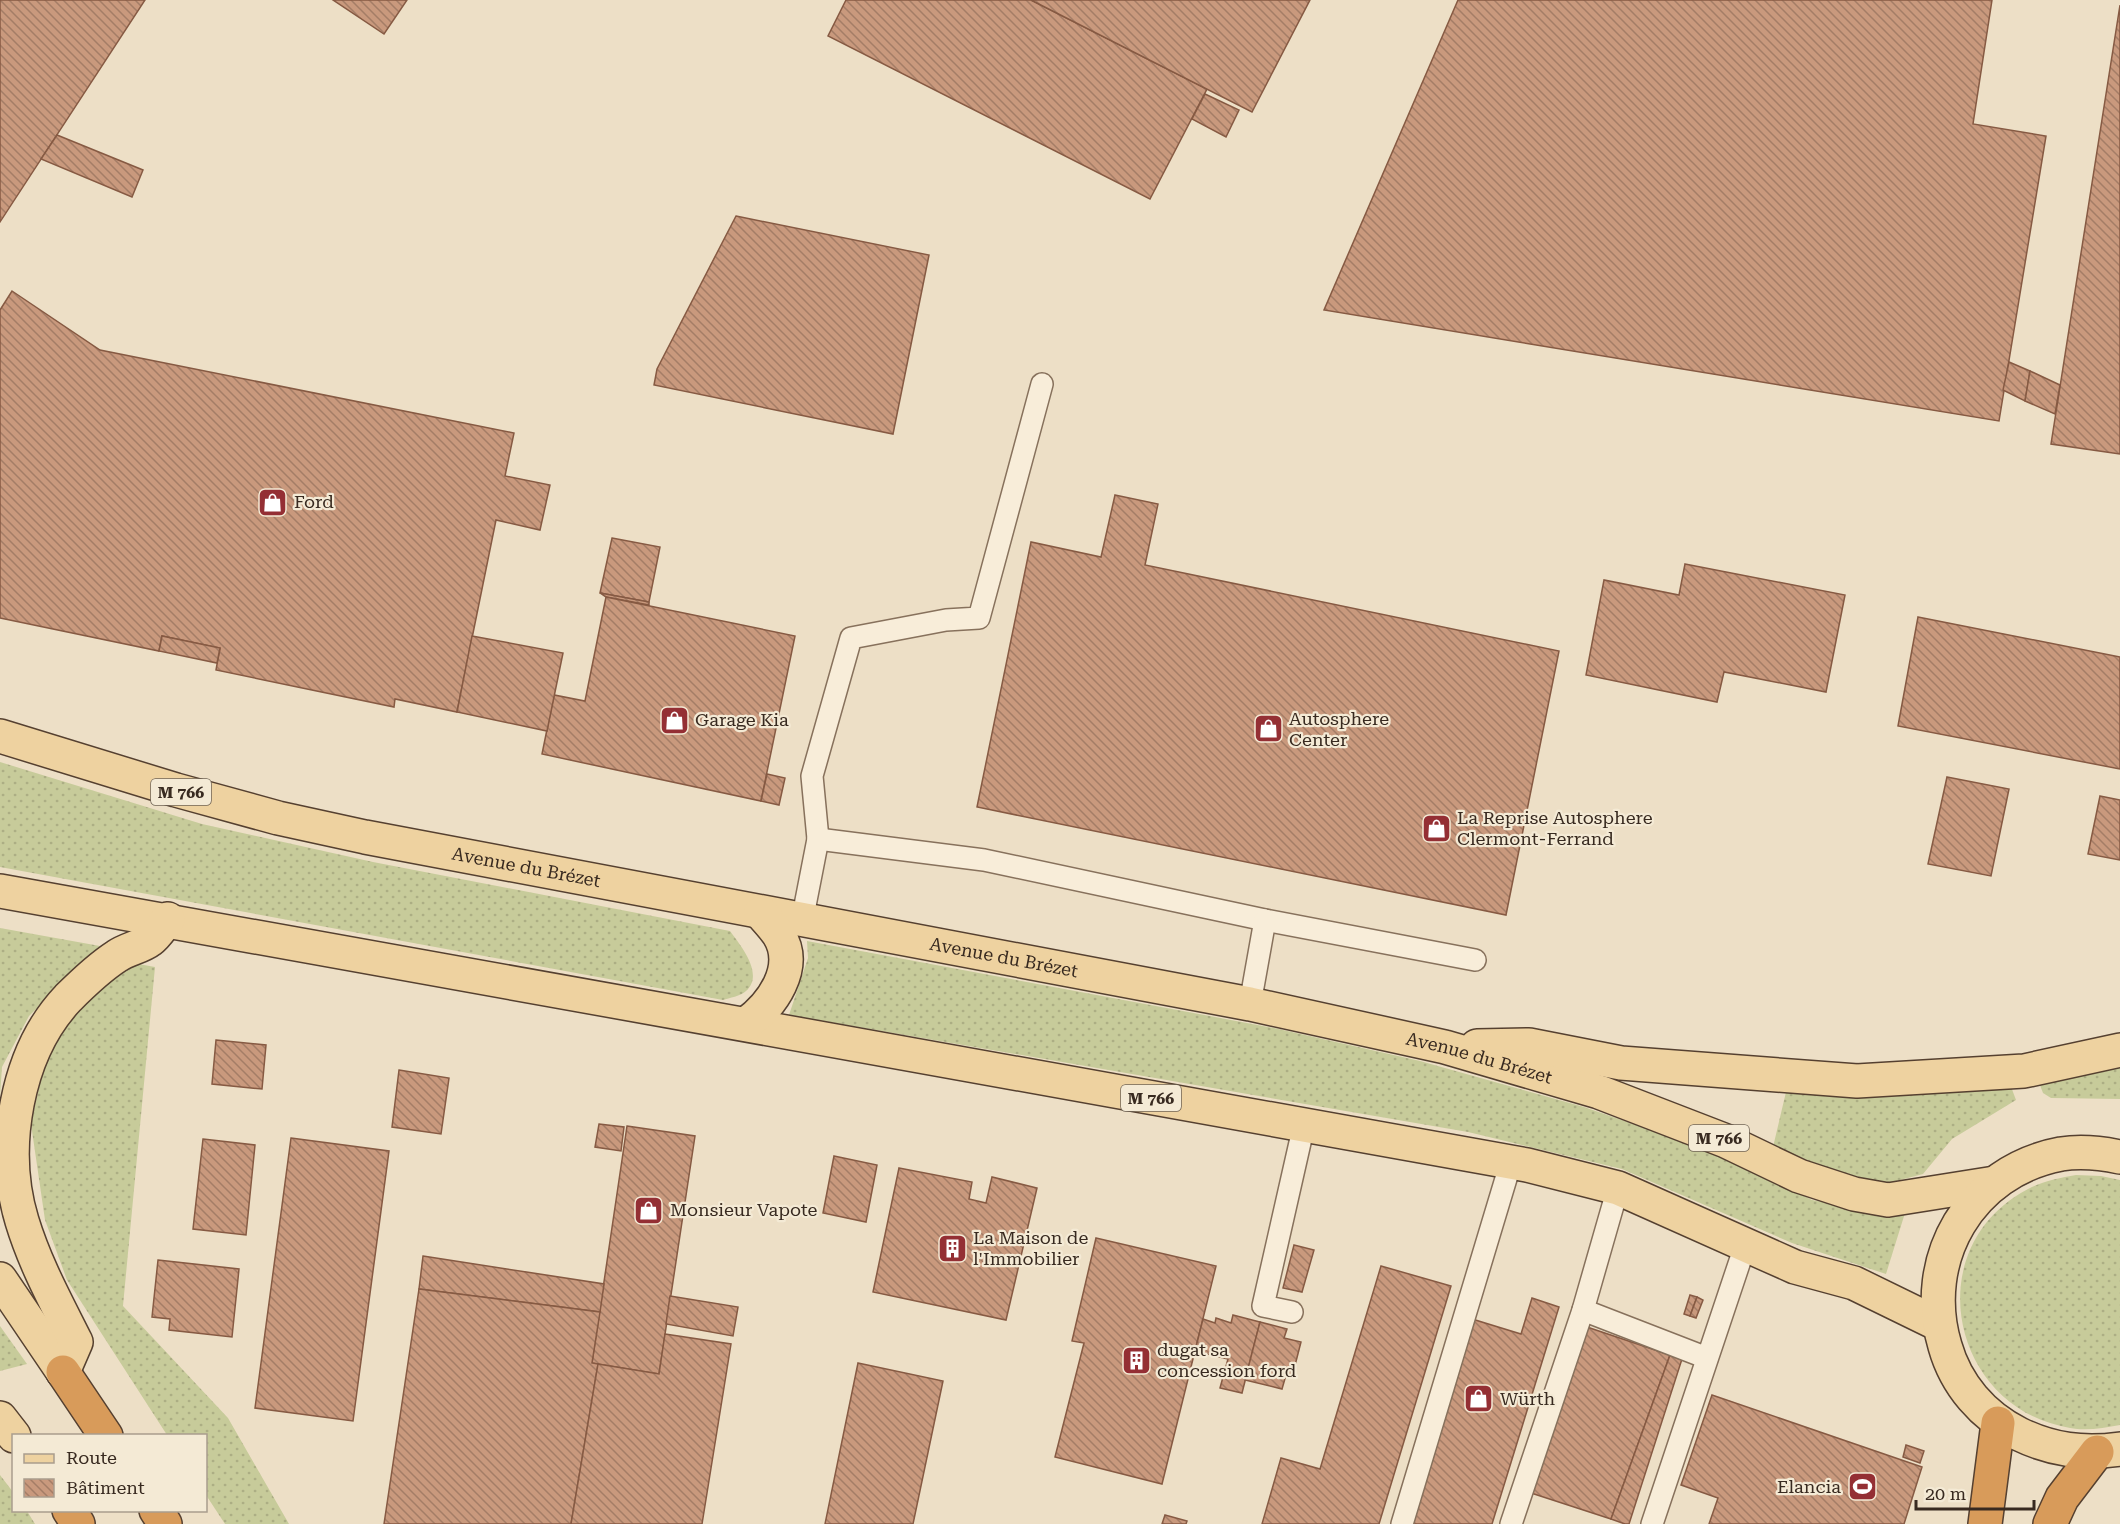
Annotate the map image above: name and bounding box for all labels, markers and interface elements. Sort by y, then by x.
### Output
shop icon: Ford [257,486,289,518]
place label: Ford [294,491,334,512]
shop icon: Garage Kia [658,704,690,736]
place label: Autosphere Center [1289,708,1389,750]
place label: Garage Kia [695,709,789,730]
shop icon: Autosphere Center [1252,713,1284,745]
road number: M 766 [151,779,211,805]
place label: La Reprise Autosphere Clermont-Ferrand [1457,807,1653,849]
shop icon: La Reprise Autosphere Clermont-Ferrand [1420,812,1452,844]
street label: Avenue du Brézet [450,843,603,891]
street label: Avenue du Brézet [928,933,1080,981]
street label: Avenue du Brézet [1404,1028,1555,1088]
road number: M 766 [1121,1085,1181,1111]
road number: M 766 [1689,1125,1749,1151]
shop icon: Monsieur Vapote [633,1194,665,1226]
place label: Monsieur Vapote [670,1199,818,1220]
place label: La Maison de l'Immobilier [973,1227,1088,1269]
building icon: La Maison de l'Immobilier [936,1232,968,1264]
place label: dugat sa concession ford [1157,1339,1297,1381]
building icon: dugat sa concession ford [1120,1344,1152,1376]
shop icon: Würth [1463,1383,1495,1415]
place label: Würth [1500,1388,1556,1409]
legend [12,1434,207,1512]
text: Route [66,1447,117,1468]
sports icon: Elancia [1846,1471,1878,1503]
scale bar [1916,1473,2034,1511]
place label: Elancia [1777,1476,1841,1497]
text: Bâtiment [66,1477,145,1498]
text: 20 m [1925,1483,1966,1504]

